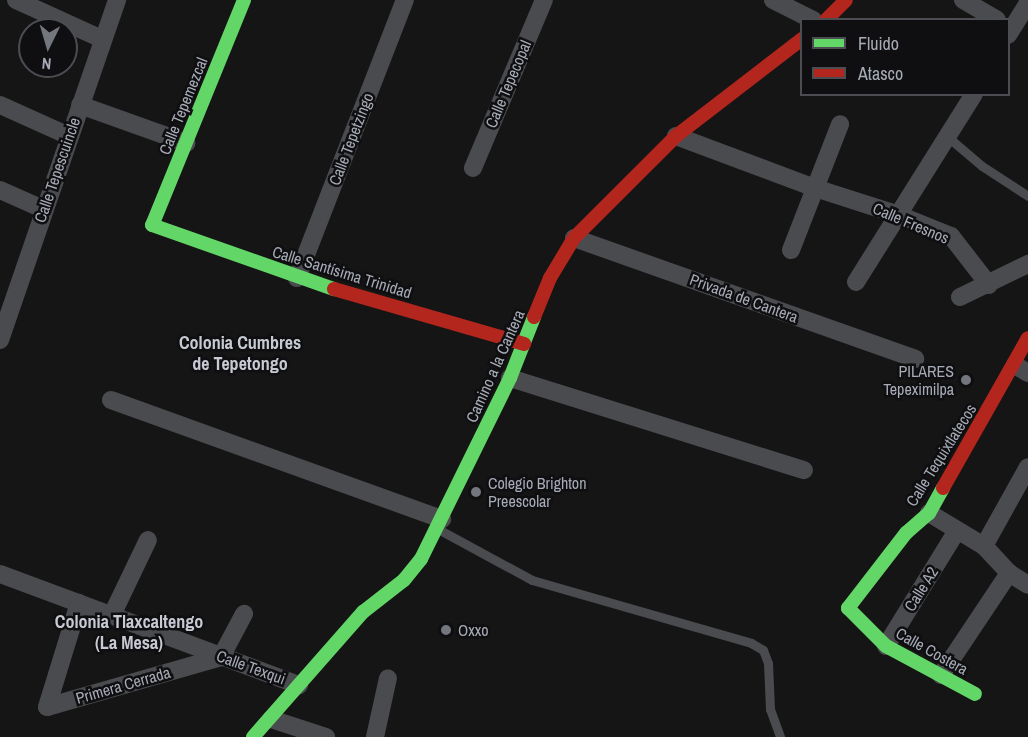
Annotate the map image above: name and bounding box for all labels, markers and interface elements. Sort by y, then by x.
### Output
north arrow [18,18,78,78]
legend [800,18,1010,96]
text: Fluido [858,31,899,56]
street label: Calle Tepecopal [481,37,535,131]
text: N [41,53,52,75]
street label: Calle Tepemezcal [155,54,211,158]
text: Atasco [858,61,903,86]
street label: Calle Tepetzingo [325,90,377,188]
street label: Calle Tepescuincle [30,115,84,225]
street label: Calle Fresnos [870,198,952,248]
street label: Calle Santísima Trinidad [270,242,414,302]
street label: Privada de Cantera [687,270,801,326]
street label: Camino a la Cantera [462,307,528,425]
district label: Colonia Cumbres de Tepetongo [179,333,301,376]
place label: PILARES Tepeximilpa [883,361,954,399]
marker: PILARES Tepeximilpa [959,373,973,387]
street label: Calle Tequixtlatecos [902,400,980,510]
place label: Colegio Brighton Preescolar [488,473,586,511]
marker: Colegio Brighton Preescolar [469,485,483,499]
street label: Calle A2 [900,563,942,615]
district label: Colonia Tlaxcaltengo (La Mesa) [55,612,203,654]
place label: Oxxo [458,620,489,640]
marker: Oxxo [439,623,453,637]
street label: Calle Costera [893,623,971,679]
street label: Calle Texqui [214,646,288,688]
street label: Primera Cerrada [73,662,173,708]

